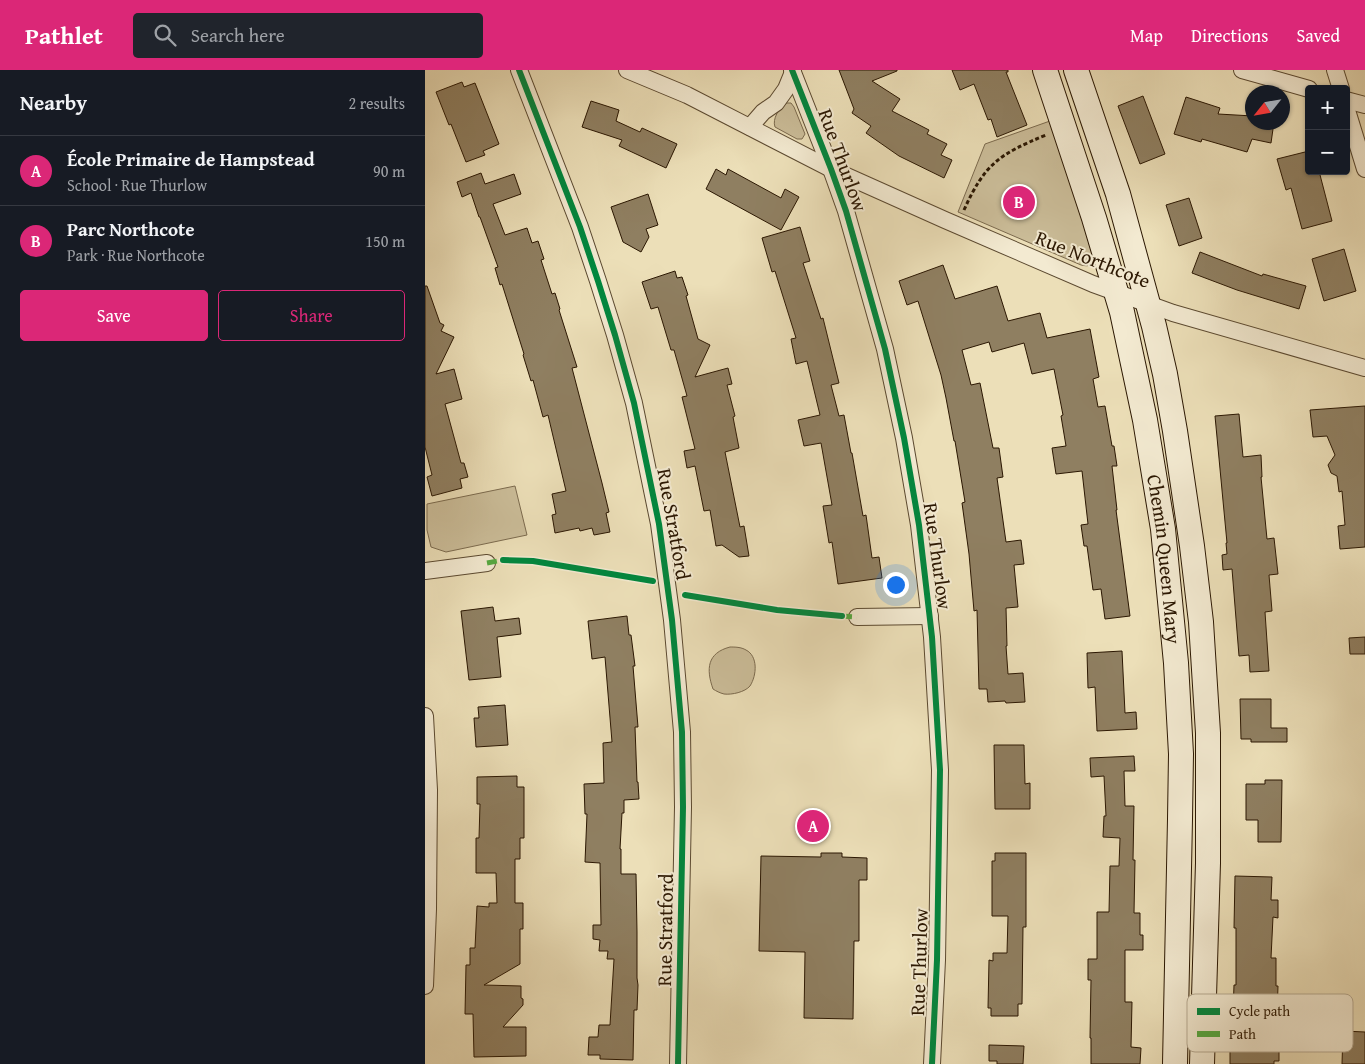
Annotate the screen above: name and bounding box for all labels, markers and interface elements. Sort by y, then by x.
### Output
search box [133,13,483,58]
text: Pathlet [25,18,103,53]
icon: search [151,21,179,49]
text: Search here [191,21,285,49]
text: Map [1130,22,1163,49]
text: Directions [1191,22,1268,49]
text: Saved [1296,22,1340,49]
north arrow [1245,85,1290,130]
map controls [1305,85,1350,175]
button: + [1305,85,1350,130]
text: Nearby [20,87,87,118]
text: 2 results [348,91,405,115]
street label: Rue Thurlow [811,104,876,216]
button: − [1305,130,1350,175]
text: École Primaire de Hampstead [67,145,315,173]
text: A [31,159,41,183]
text: 90 m [373,159,405,183]
text: School · Rue Thurlow [67,173,207,197]
pin: B [1003,183,1035,221]
text: Parc Northcote [67,215,195,243]
street label: Rue Northcote [1031,222,1155,295]
text: B [31,229,41,253]
text: 150 m [365,229,405,253]
text: Park · Rue Northcote [67,243,205,267]
button: Save [20,290,208,341]
button: Share [218,290,405,341]
street label: Rue Stratford [650,466,699,582]
street label: Chemin Queen Mary [1140,472,1189,645]
street label: Rue Thurlow [917,501,960,612]
your location [883,572,909,598]
pin: A [797,807,829,845]
street label: Rue Stratford [649,873,680,987]
street label: Rue Thurlow [902,907,935,1016]
legend [1187,994,1353,1052]
text: Cycle path [1229,1001,1290,1021]
text: Path [1229,1024,1256,1044]

